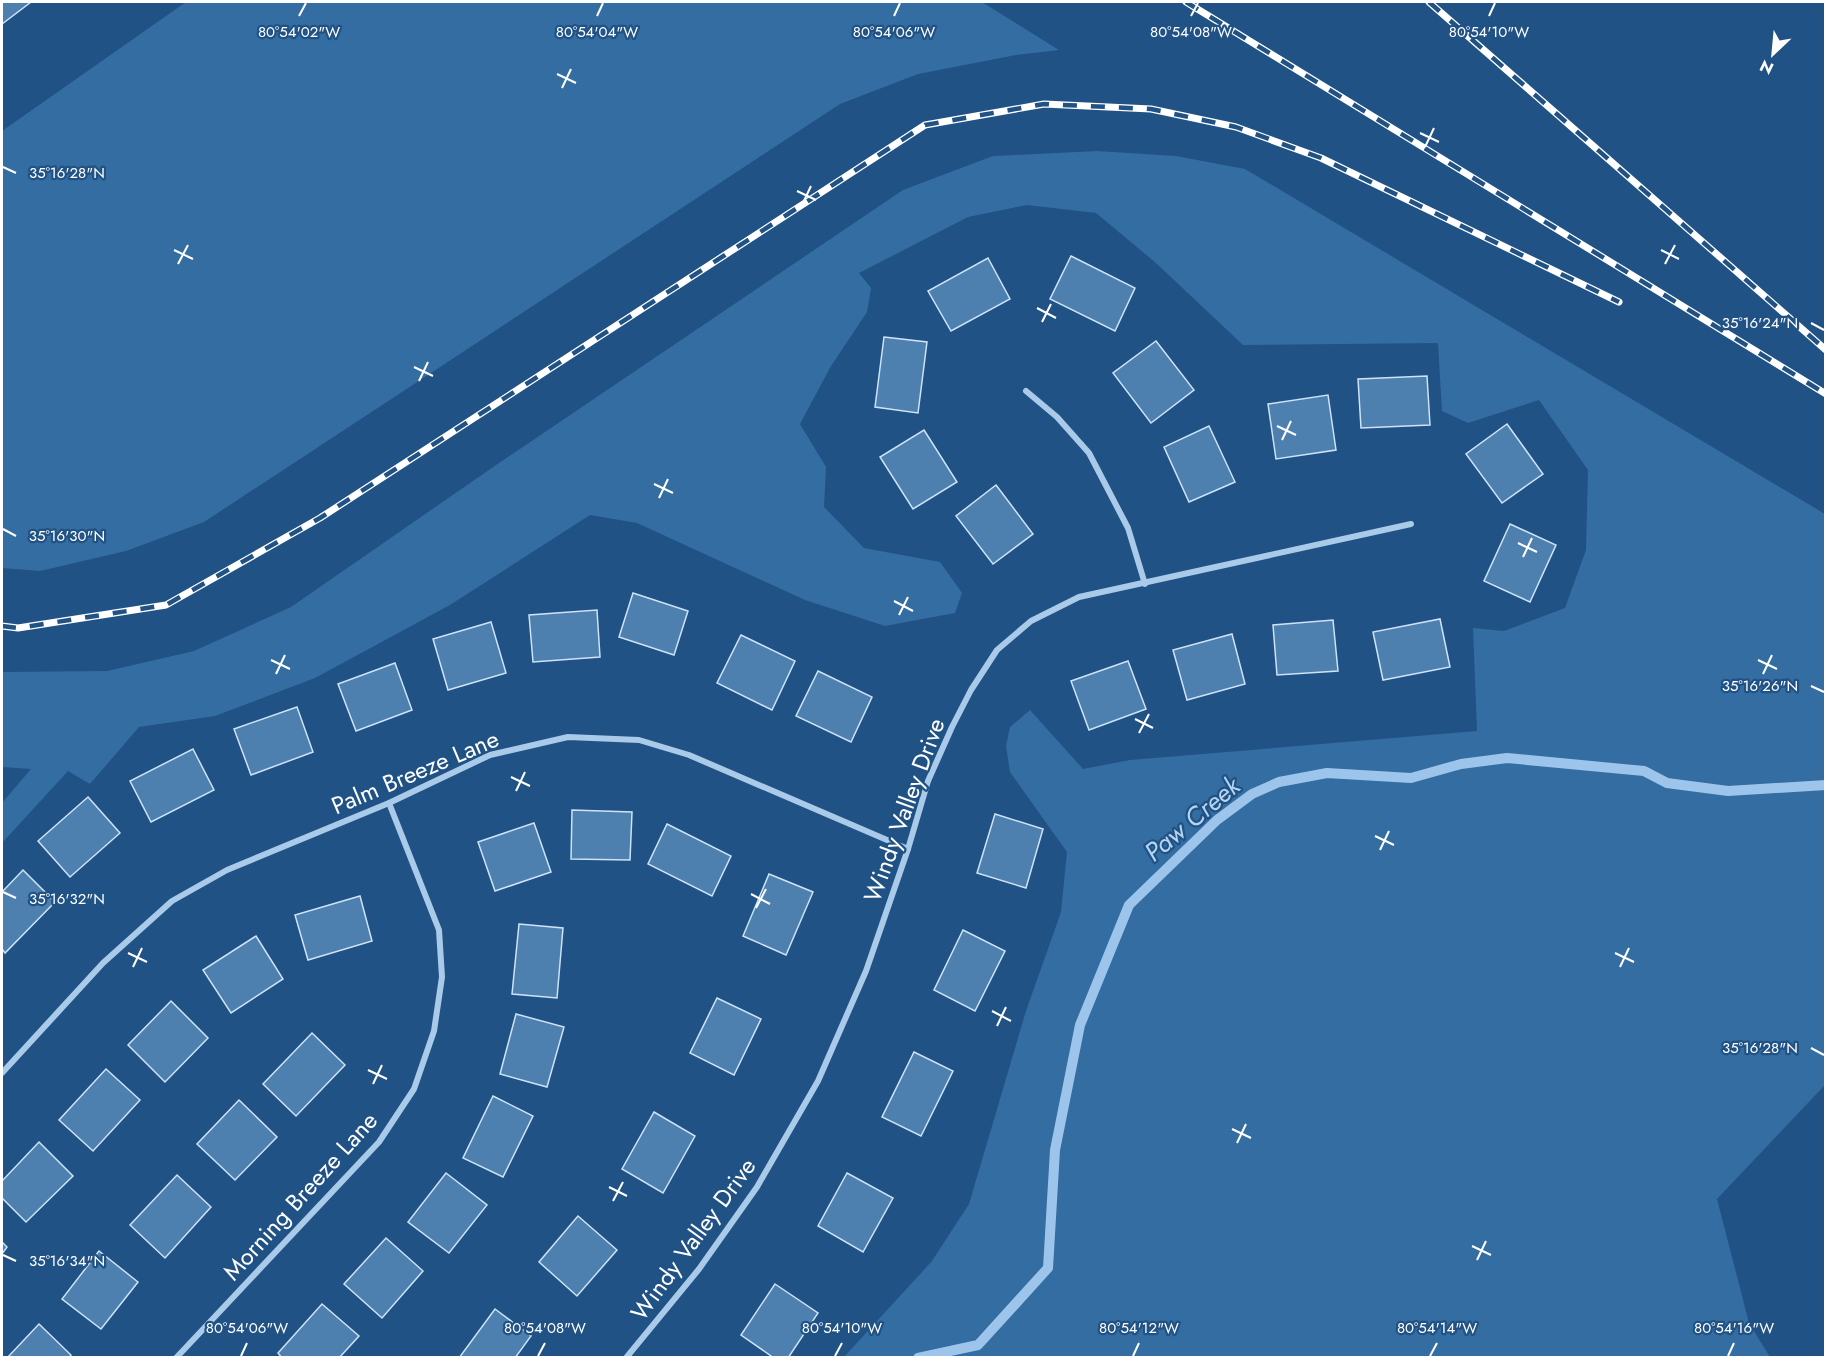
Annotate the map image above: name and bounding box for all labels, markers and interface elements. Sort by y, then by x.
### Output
text: 80°54'02"W [258,21,340,43]
text: 80°54'04"W [556,21,638,43]
text: 80°54'06"W [853,21,935,43]
text: 80°54'08"W [1150,21,1232,43]
text: 80°54'10"W [1449,21,1529,43]
north arrow [1743,24,1803,84]
text: N [1756,54,1777,80]
text: 35°16'28"N [29,162,105,184]
text: 35°16'24"N [1722,312,1798,334]
text: 35°16'30"N [29,525,105,547]
text: 35°16'26"N [1722,675,1798,697]
street label: Windy Valley Drive [855,713,953,907]
street label: Palm Breeze Lane [326,721,504,823]
water label: Paw Creek [1136,766,1250,871]
text: 35°16'32"N [29,888,105,910]
text: 35°16'28"N [1722,1037,1798,1059]
street label: Morning Breeze Lane [215,1104,385,1288]
street label: Windy Valley Drive [622,1151,764,1327]
text: 35°16'34"N [29,1250,105,1272]
text: 80°54'06"W [206,1317,288,1339]
text: 80°54'08"W [504,1317,586,1339]
text: 80°54'10"W [802,1317,882,1339]
text: 80°54'12"W [1099,1317,1179,1339]
text: 80°54'14"W [1397,1317,1477,1339]
text: 80°54'16"W [1694,1317,1774,1339]

